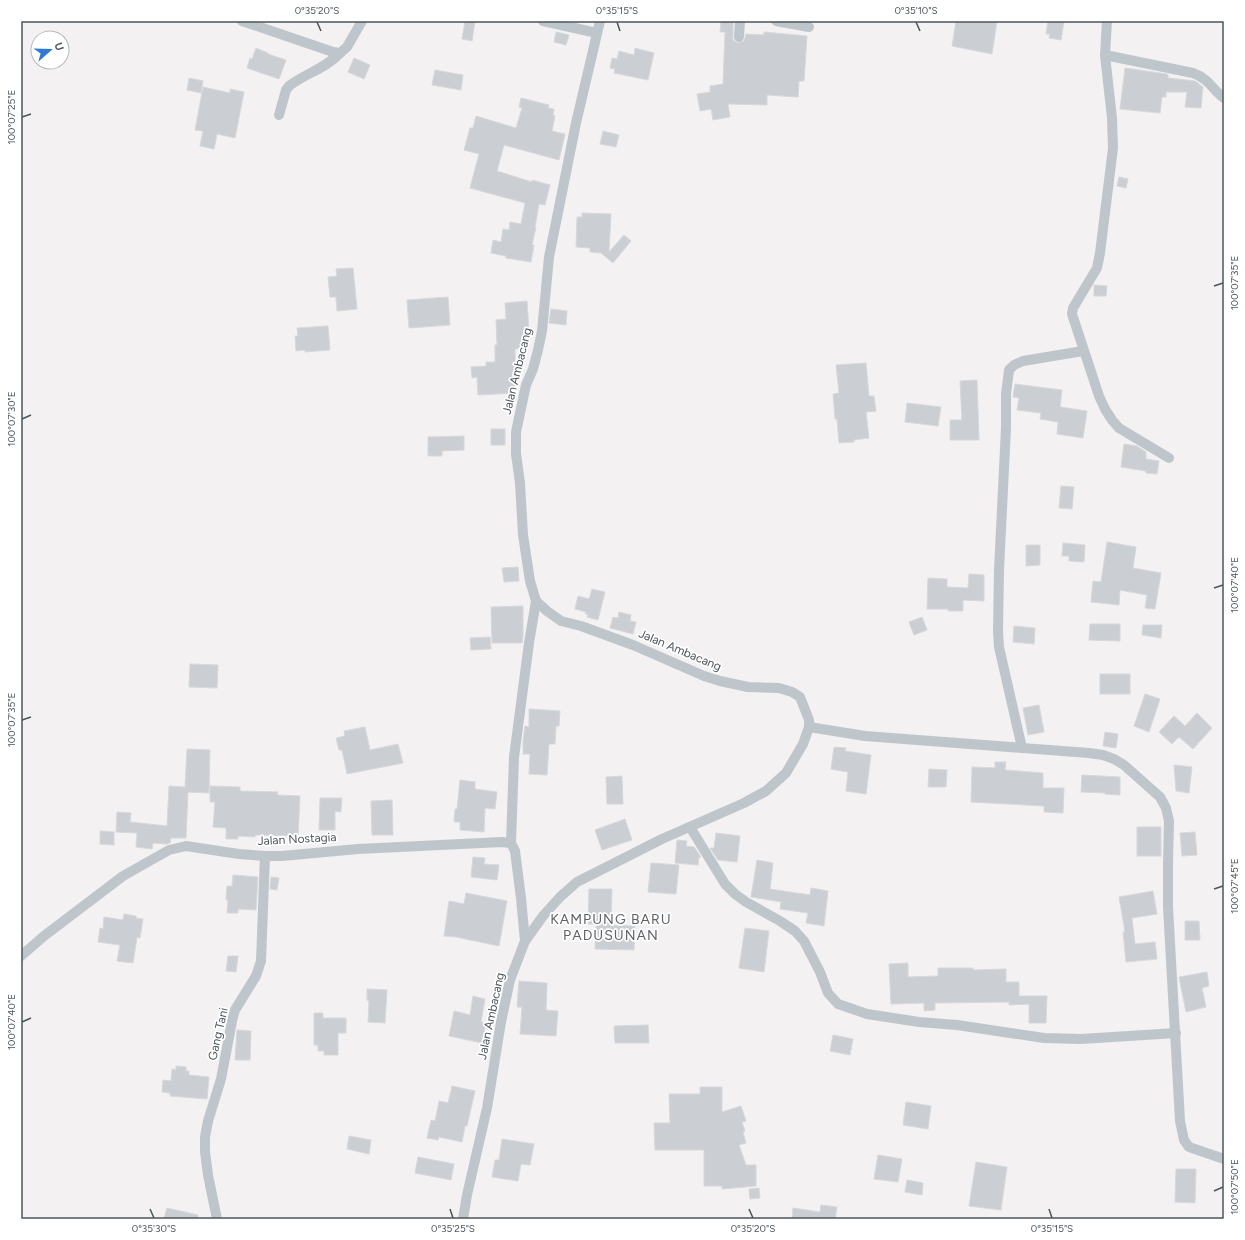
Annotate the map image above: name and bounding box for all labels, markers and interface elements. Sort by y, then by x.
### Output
text: 0°35'20"S [295,4,339,17]
text: 0°35'15"S [596,4,638,17]
text: 0°35'10"S [894,4,938,17]
north arrow [30,30,70,70]
text: U [51,41,66,53]
text: 100°07'25"E [5,89,18,144]
text: 100°07'35"E [1228,256,1241,310]
street label: Jalan Ambacang [499,326,535,416]
text: 100°07'30"E [5,391,18,447]
text: 100°07'40"E [1228,557,1241,613]
street label: Jalan Ambacang [637,626,723,674]
text: 100°07'35"E [5,693,18,747]
street label: Jalan Nostagia [257,830,337,848]
text: 100°07'45"E [1228,858,1241,914]
district label: KAMPUNG BARU PADUSUNAN [550,911,672,944]
street label: Jalan Ambacang [475,971,507,1061]
text: 100°07'40"E [5,994,18,1050]
street label: Gang Tani [205,1006,231,1062]
text: 100°07'50"E [1228,1159,1241,1215]
text: 0°35'30"S [132,1222,176,1235]
text: 0°35'25"S [431,1222,475,1235]
text: 0°35'20"S [731,1222,775,1235]
text: 0°35'15"S [1031,1222,1073,1235]

